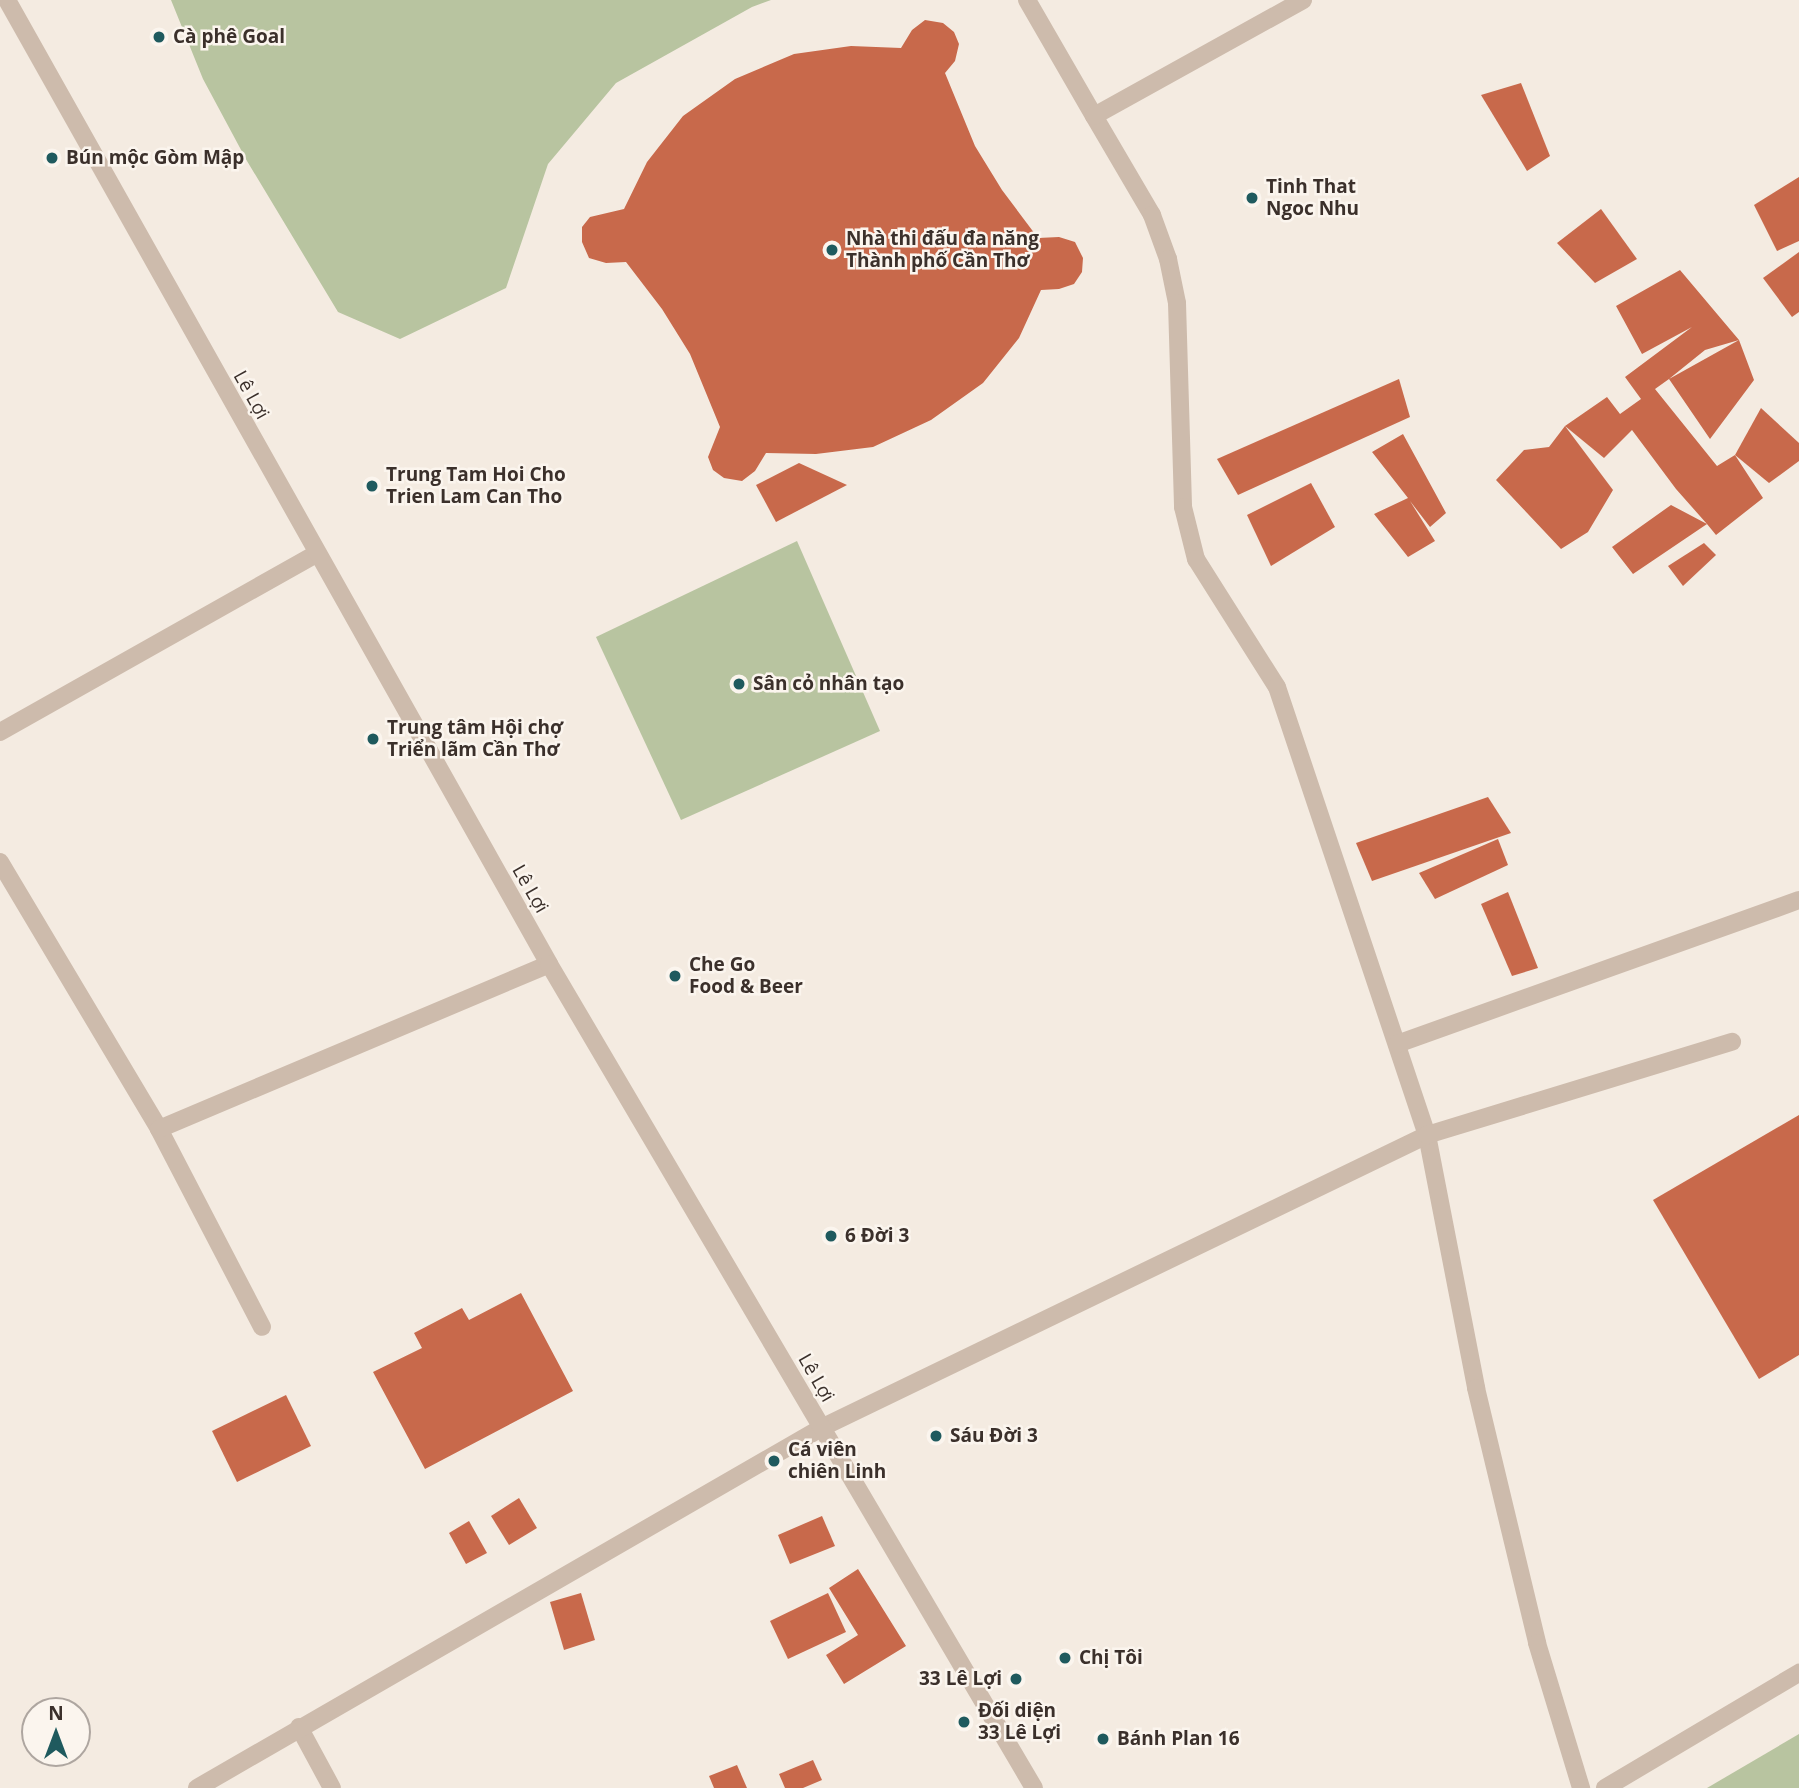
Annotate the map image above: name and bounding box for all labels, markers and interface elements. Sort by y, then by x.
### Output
place label: Cà phê Goal [173,26,285,48]
marker: Cà phê Goal [151,29,167,45]
place label: Bún mộc Gòm Mập [66,147,244,169]
marker: Bún mộc Gòm Mập [44,150,60,166]
place label: Tinh That Ngoc Nhu [1266,176,1359,220]
marker: Tinh That Ngoc Nhu [1244,190,1260,206]
place label: Nhà thi đấu đa năng Thành phố Cần Thơ [846,228,1039,272]
marker: Nhà thi đấu đa năng Thành phố Cần Thơ [824,242,840,258]
street label: Lê Lợi [228,367,274,423]
place label: Trung Tam Hoi Cho Trien Lam Can Tho [386,464,566,508]
marker: Trung Tam Hoi Cho Trien Lam Can Tho [364,478,380,494]
place label: Sân cỏ nhân tạo [753,673,904,695]
marker: Sân cỏ nhân tạo [731,676,747,692]
place label: Trung tâm Hội chợ Triển lãm Cần Thơ [387,717,563,761]
marker: Trung tâm Hội chợ Triển lãm Cần Thơ [365,731,381,747]
street label: Lê Lợi [507,861,553,917]
place label: Che Go Food & Beer [689,954,803,998]
marker: Che Go Food & Beer [667,968,683,984]
place label: 6 Đời 3 [845,1225,909,1247]
marker: 6 Đời 3 [823,1228,839,1244]
street label: Lê Lợi [793,1350,839,1406]
place label: Sáu Đời 3 [950,1425,1038,1447]
marker: Sáu Đời 3 [928,1428,944,1444]
place label: Cá viên chiên Linh [788,1439,886,1483]
marker: Cá viên chiên Linh [766,1453,782,1469]
place label: Chị Tôi [1079,1647,1143,1669]
marker: Chị Tôi [1057,1650,1073,1666]
place label: 33 Lê Lợi [919,1668,1002,1690]
marker: 33 Lê Lợi [1008,1671,1024,1687]
north arrow [21,1697,91,1767]
text: N [48,1700,64,1726]
place label: Đối diện 33 Lê Lợi [978,1700,1061,1744]
marker: Đối diện 33 Lê Lợi [956,1714,972,1730]
place label: Bánh Plan 16 [1117,1728,1240,1750]
marker: Bánh Plan 16 [1095,1731,1111,1747]

